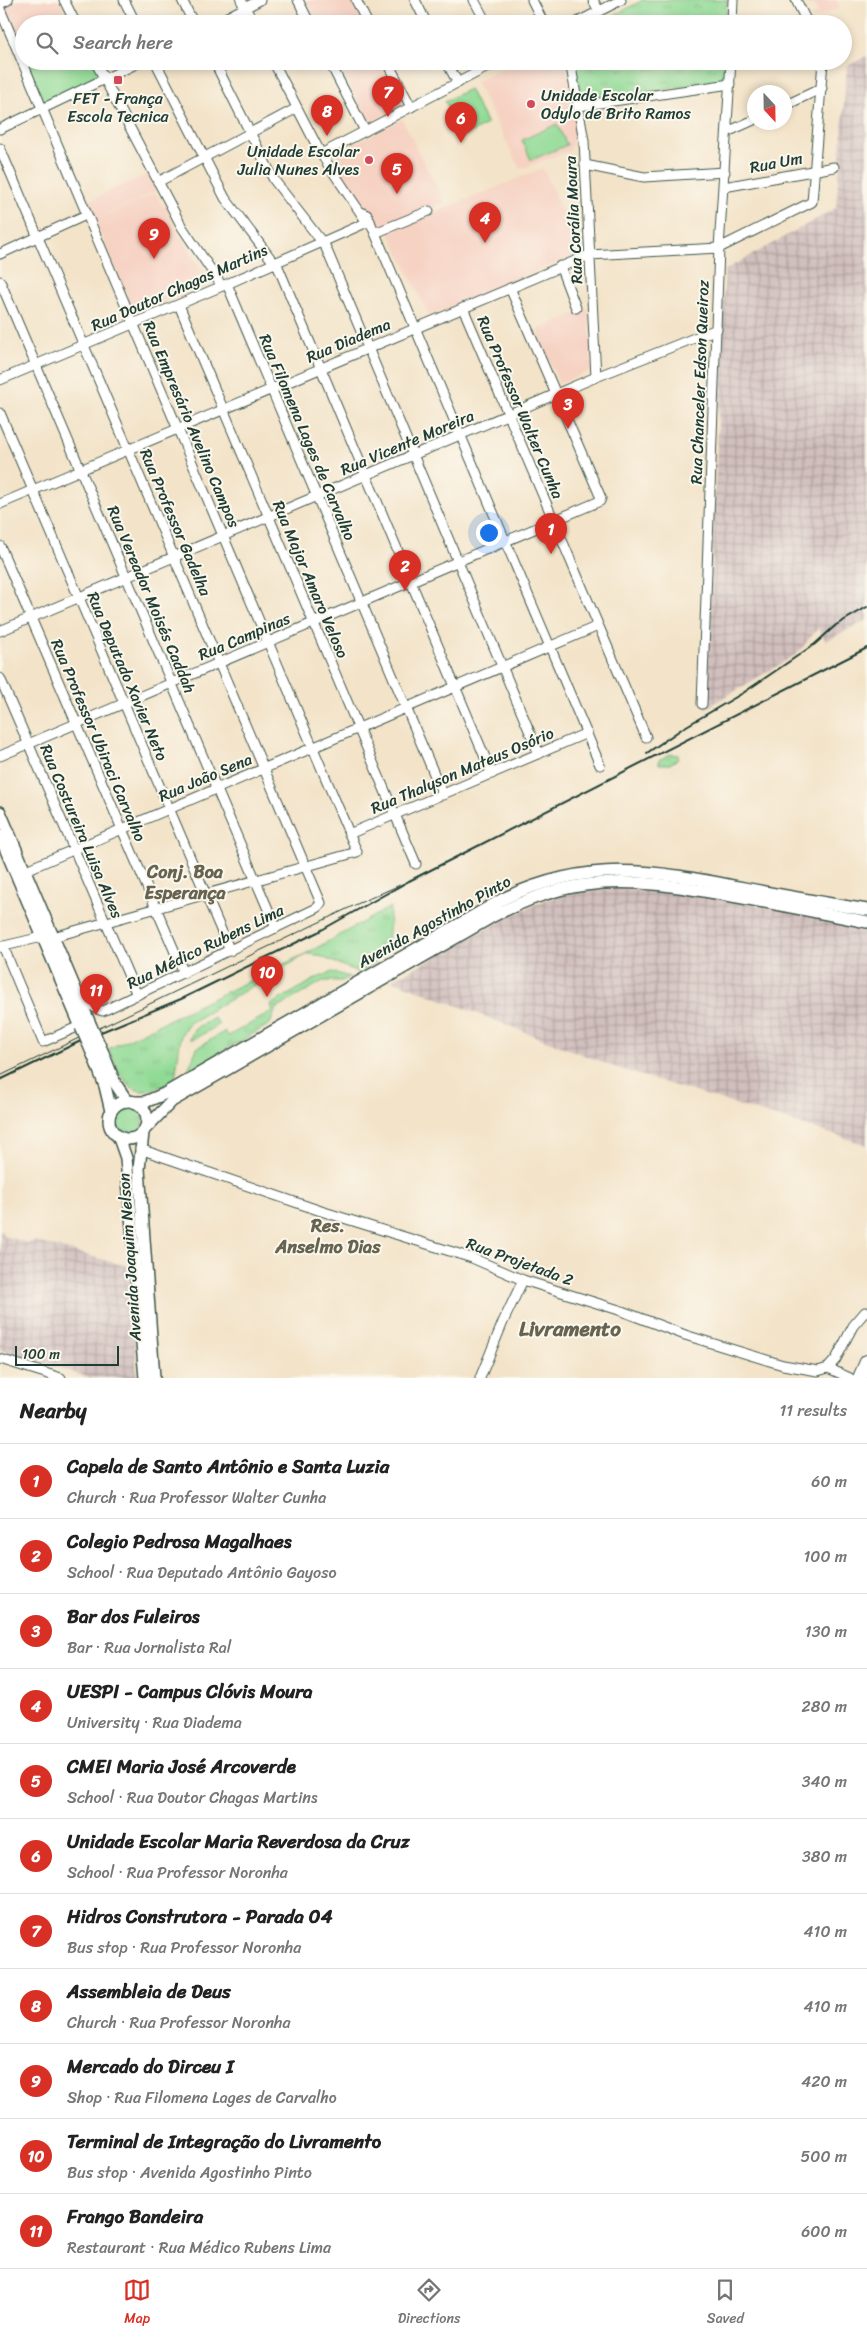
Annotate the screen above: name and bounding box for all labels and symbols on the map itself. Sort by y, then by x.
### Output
marker: FET - França Escola Tecnica [112,74,124,86]
pin: 7 [372,76,404,117]
place label: Unidade Escolar Odylo de Brito Ramos [541,81,692,128]
place label: FET - França Escola Tecnica [67,84,170,131]
north arrow [747,85,792,130]
pin: 8 [311,95,343,136]
marker: Unidade Escolar Odylo de Brito Ramos [525,98,537,110]
pin: 6 [445,102,477,143]
place label: Unidade Escolar Julia Nunes Alves [237,137,360,184]
street label: Rua Um [747,143,805,182]
pin: 5 [381,153,413,194]
marker: Unidade Escolar Julia Nunes Alves [363,154,375,166]
street label: Rua Corália Moura [556,154,591,285]
pin: 4 [469,202,501,243]
pin: 9 [138,218,170,259]
street label: Rua Doutor Chagas Martins [86,235,273,339]
street label: Rua Chanceler Edson Queiroz [681,279,718,485]
street label: Rua Diadema [301,310,395,371]
street label: Rua Professor Walter Cunha [469,311,572,503]
street label: Rua Empresário Avelino Campos [135,316,249,533]
street label: Rua Filomena Lages de Carvalho [251,329,364,545]
pin: 3 [552,388,584,429]
street label: Rua Vicente Moreira [336,401,479,484]
street label: Rua Professor Gadelha [131,444,220,601]
street label: Rua Major Amaro Veloso [264,496,357,663]
street label: Rua Vereador Moisés Caddah [99,501,204,698]
pin: 1 [535,513,567,554]
your location [476,520,502,546]
pin: 2 [389,550,421,591]
street label: Rua Deputado Xavier Neto [79,587,176,766]
street label: Rua Campinas [194,604,295,669]
street label: Rua Professor Ubiraci Carvalho [43,634,155,846]
street label: Rua Thalyson Mateus Osório [366,719,558,822]
street label: Rua Costureira Luisa Alves [32,739,132,924]
street label: Rua João Sena [154,745,257,810]
district label: Conj. Boa Esperança [144,856,227,909]
street label: Avenida Agostinho Pinto [351,867,516,976]
street label: Rua Médico Rubens Lima [121,895,290,997]
pin: 10 [251,956,283,997]
pin: 11 [80,974,112,1015]
street label: Avenida Joaquim Nelson [109,1172,150,1343]
district label: Res. Anselmo Dias [275,1210,381,1263]
street label: Rua Projetada 2 [462,1229,577,1294]
district label: Livramento [519,1310,621,1348]
scale bar [15,1343,119,1366]

